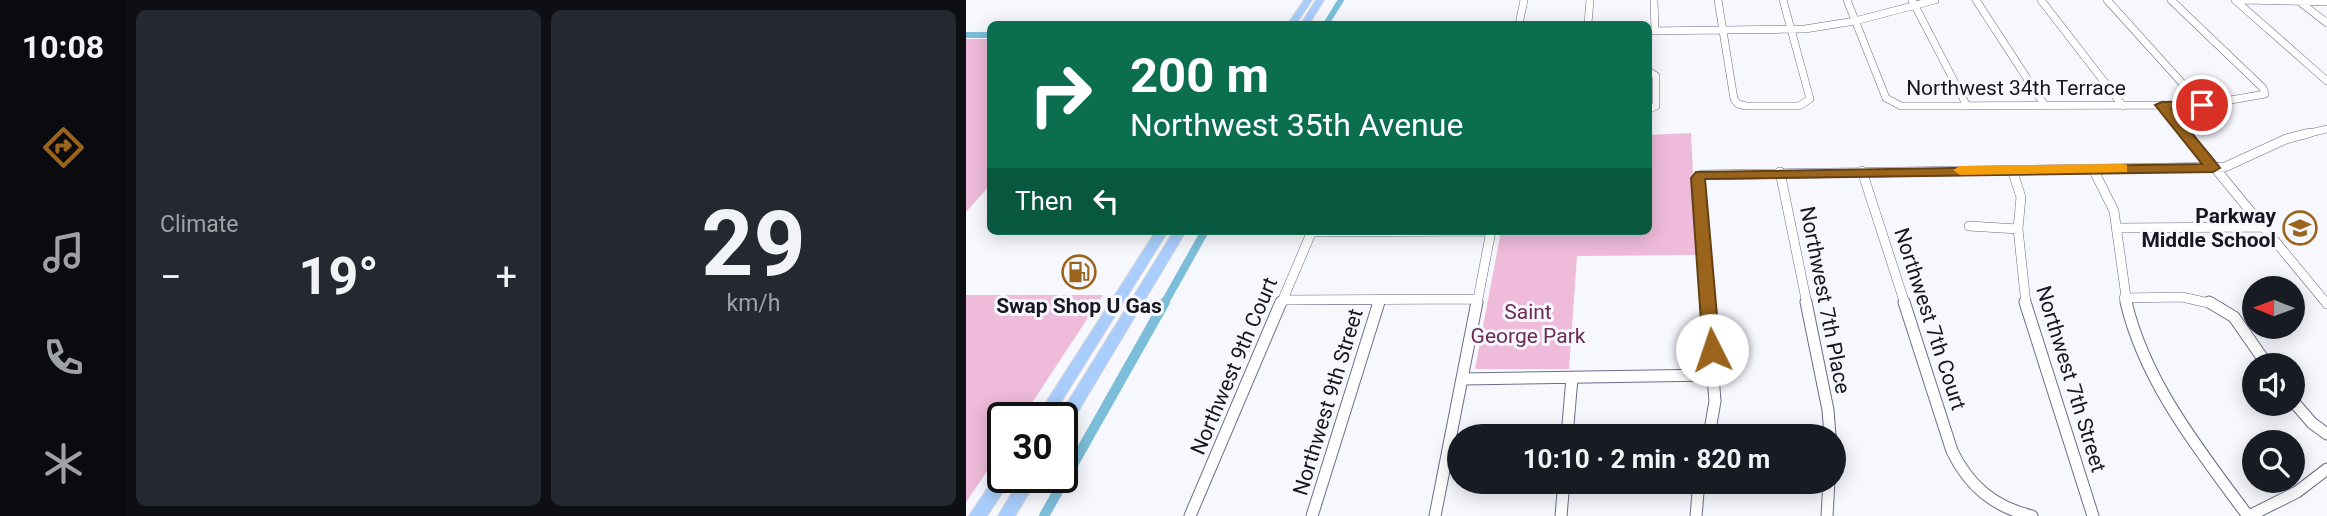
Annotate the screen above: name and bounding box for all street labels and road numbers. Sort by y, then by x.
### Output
street label: Northwest 34th Terrace [1906,76,2126,100]
street label: Northwest 7th Place [1795,204,1855,396]
street label: Northwest 7th Court [1889,225,1971,413]
street label: Northwest 9th Court [1186,274,1282,458]
street label: Northwest 7th Street [2031,283,2111,475]
street label: Northwest 9th Street [1288,306,1368,498]

